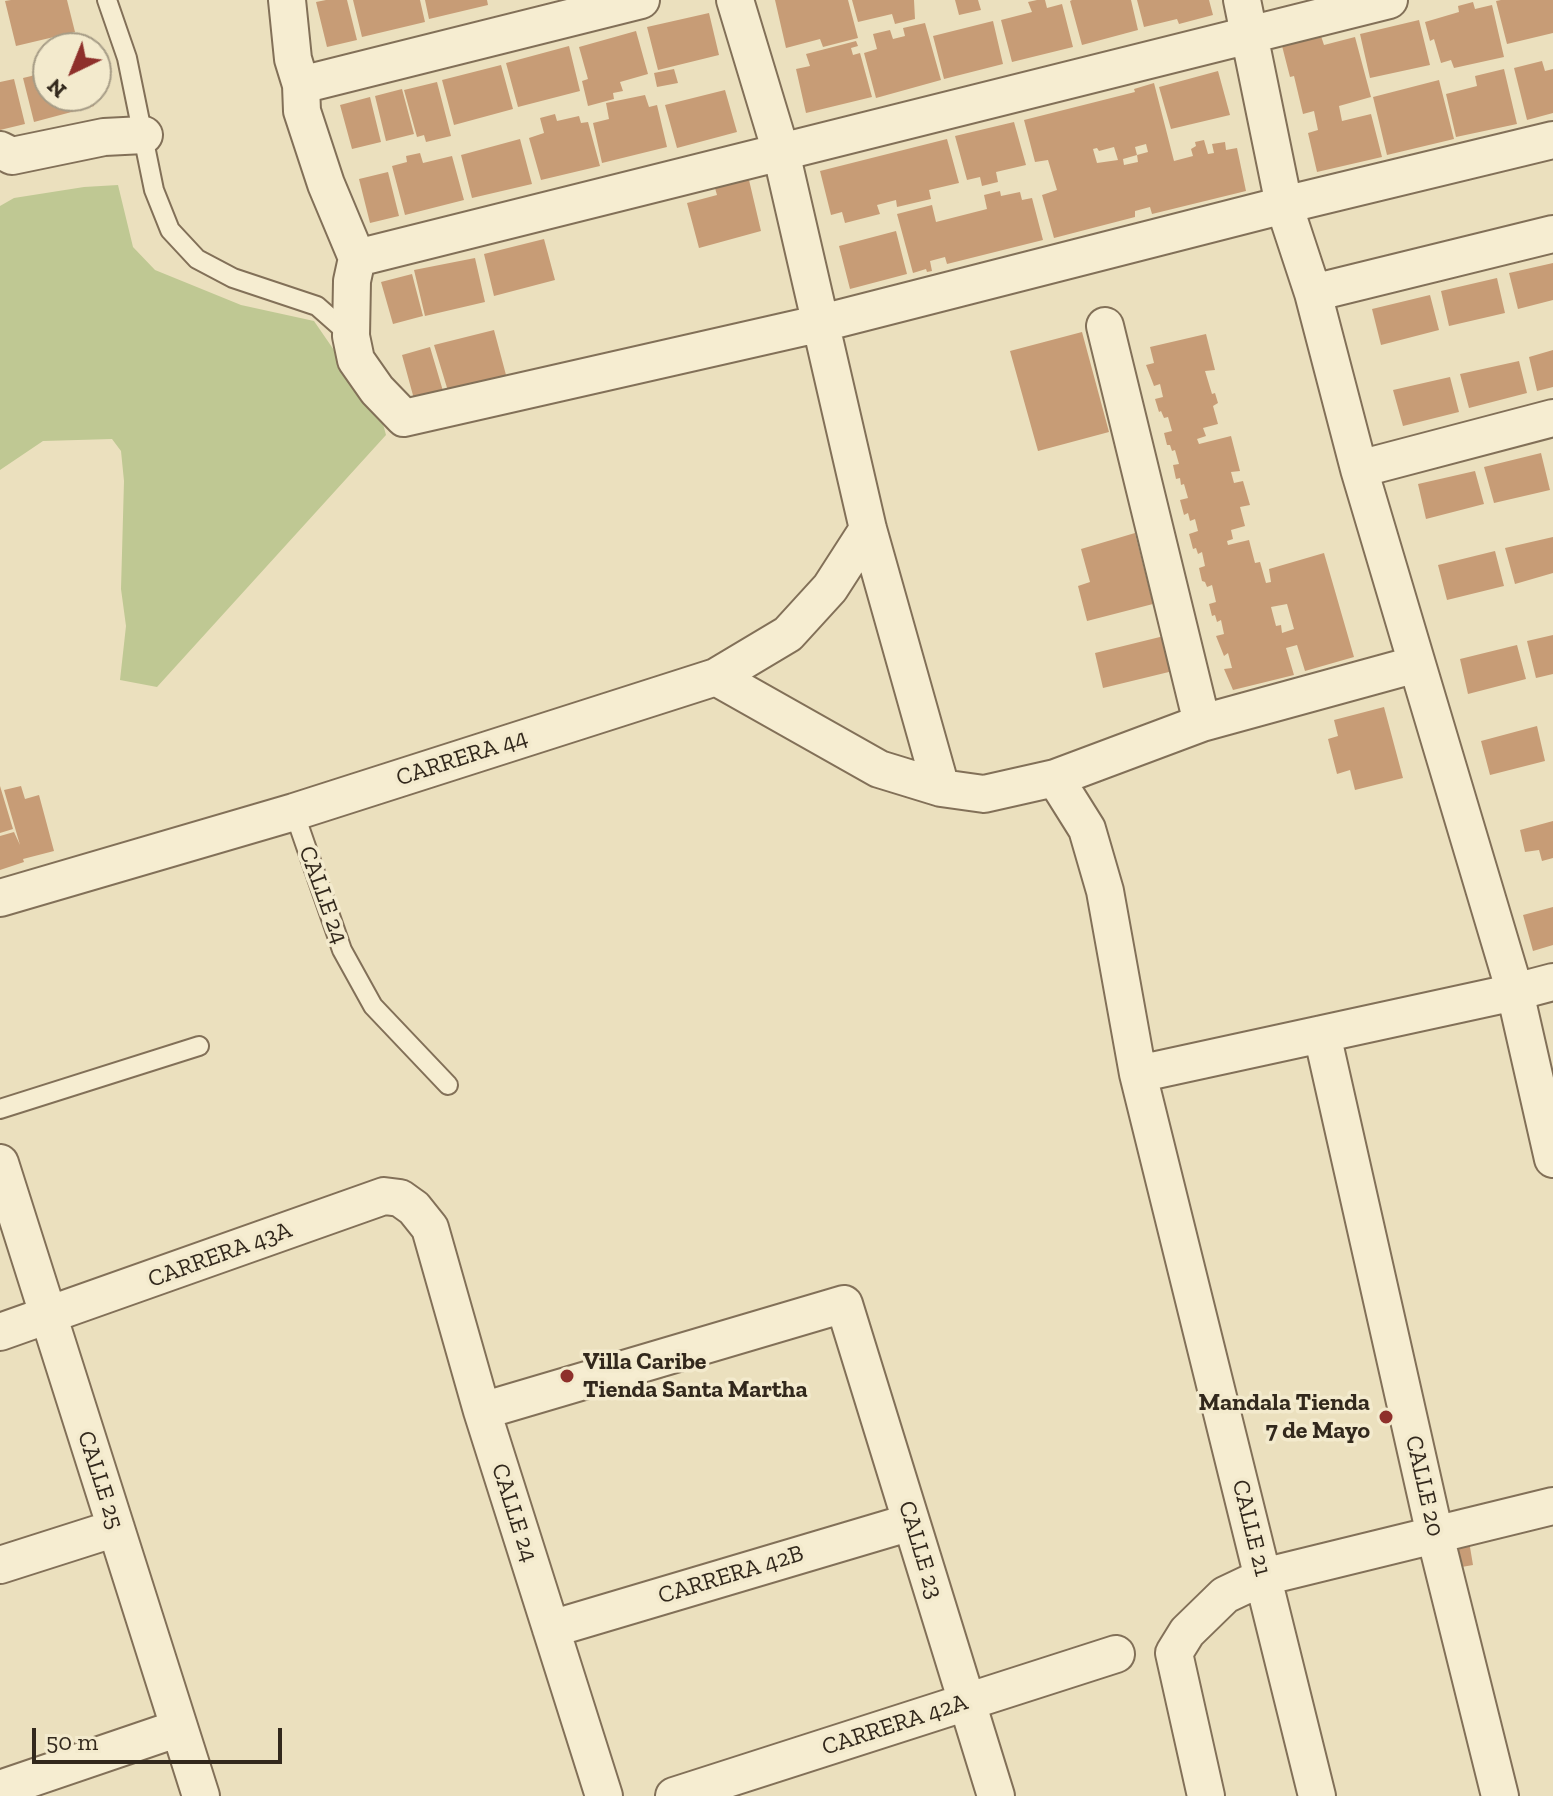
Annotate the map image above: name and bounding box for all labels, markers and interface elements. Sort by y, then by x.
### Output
north arrow [32,32,112,112]
text: N [41,73,72,104]
street label: CARRERA 44 [393,723,531,793]
street label: CALLE 24 [292,842,354,948]
street label: CARRERA 43A [144,1216,296,1294]
place label: Villa Caribe Tienda Santa Martha [583,1348,808,1404]
marker: Villa Caribe Tienda Santa Martha [558,1367,576,1385]
place label: Mandala Tienda 7 de Mayo [1198,1389,1370,1445]
marker: Mandala Tienda 7 de Mayo [1377,1408,1395,1426]
street label: CALLE 25 [71,1427,129,1533]
street label: CALLE 20 [1398,1433,1450,1539]
street label: CALLE 24 [485,1460,543,1566]
street label: CALLE 21 [1225,1477,1277,1579]
street label: CALLE 23 [891,1498,949,1602]
street label: CARRERA 42B [655,1539,807,1611]
street label: CARRERA 42A [819,1688,971,1762]
scale bar [36,1712,286,1762]
text: 50 m [46,1727,98,1756]

